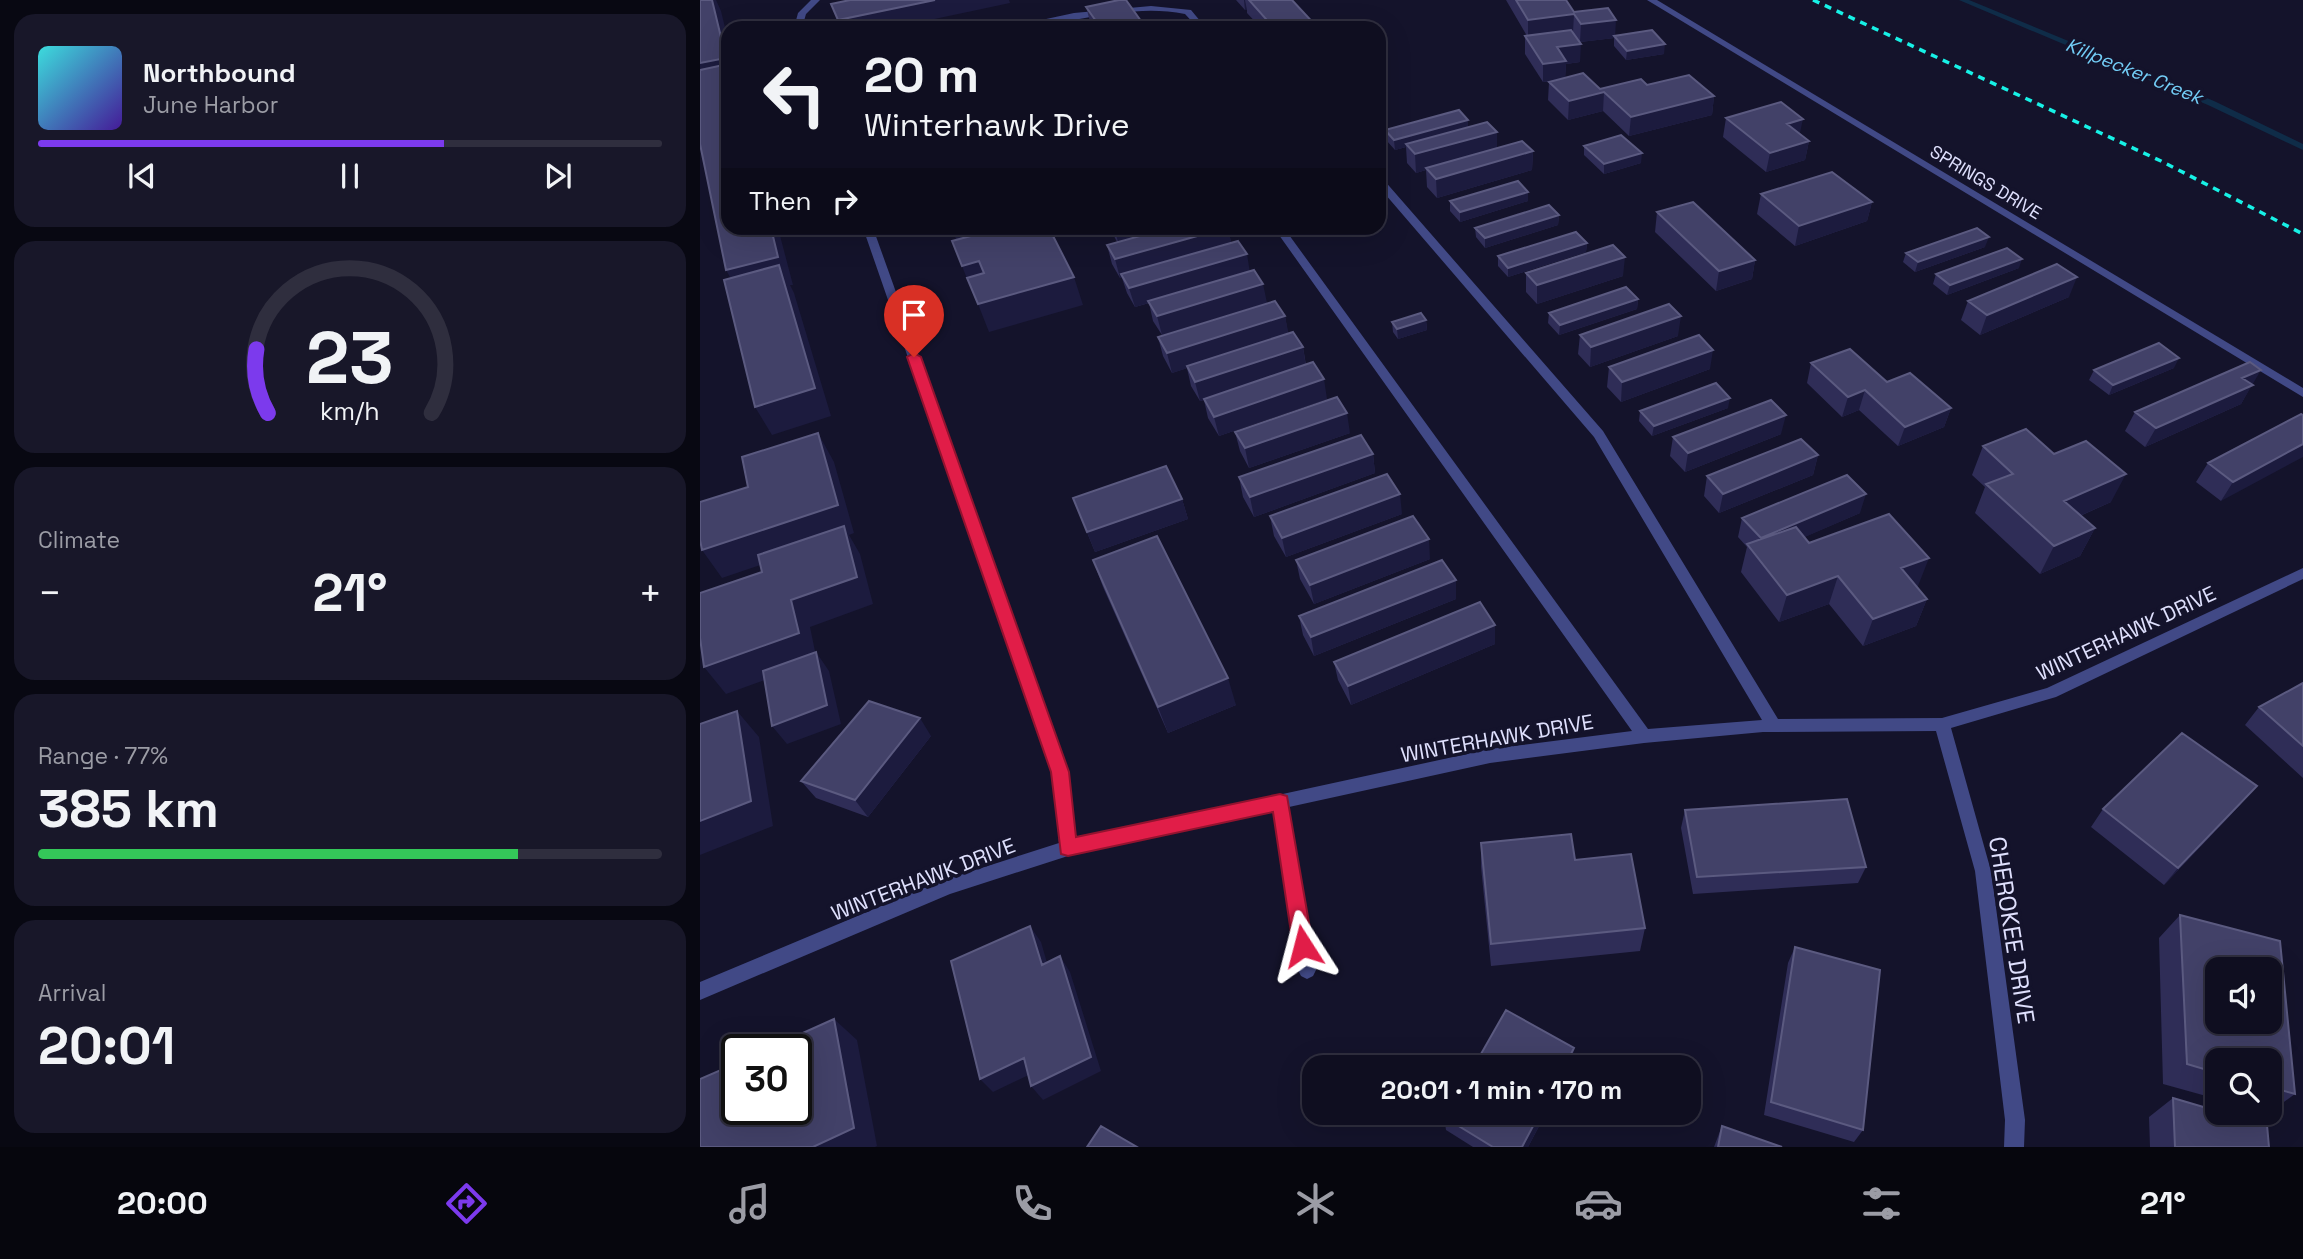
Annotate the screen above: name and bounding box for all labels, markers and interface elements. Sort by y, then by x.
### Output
water label: Killpecker Creek [2062,32,2209,111]
text: 20 m [864,44,979,106]
icon: left [749,49,840,140]
text: Northbound [143,56,296,90]
text: June Harbor [143,90,278,120]
text: Winterhawk Drive [864,105,1130,145]
street label: SPRINGS DRIVE [1926,140,2046,224]
icon: previous [123,157,161,195]
icon: pause [331,157,369,195]
icon: next [539,157,577,195]
icon: right [826,182,864,220]
text: Then [749,184,812,218]
pin [884,285,944,357]
icon: arrive [895,296,933,334]
text: 23 [306,311,394,404]
text: km/h [320,395,380,427]
text: Climate [38,525,120,555]
text: 21° [313,560,387,626]
text: − [38,569,62,617]
text: + [638,569,662,617]
street label: WINTERHAWK DRIVE [2032,580,2220,686]
street label: WINTERHAWK DRIVE [1399,708,1595,768]
text: Range · 77% [38,741,168,771]
text: 385 km [38,776,219,842]
street label: WINTERHAWK DRIVE [827,831,1019,927]
street label: CHEROKEE DRIVE [1982,834,2042,1026]
position arrow [1266,909,1340,983]
map controls [2205,957,2282,1125]
button: sound [2205,957,2282,1034]
text: Arrival [38,978,106,1008]
text: 20:01 [38,1013,175,1079]
speed limit sign: 30 [721,1034,812,1125]
button: search [2205,1048,2282,1125]
text: 20:01 · 1 min · 170 m [1381,1073,1622,1107]
icon: directions [442,1179,491,1228]
icon: music [725,1179,774,1228]
icon: phone [1008,1179,1057,1228]
icon: climate [1291,1179,1340,1228]
icon: car [1574,1179,1623,1228]
icon: filters [1857,1179,1906,1228]
text: 20:00 [117,1183,208,1223]
text: 21° [2140,1183,2186,1223]

